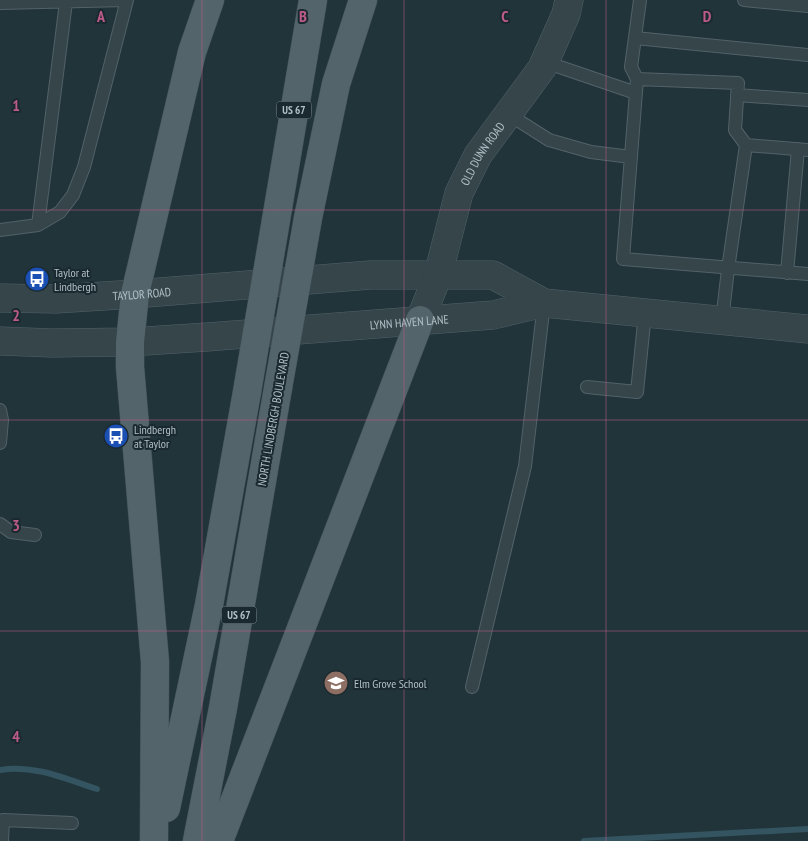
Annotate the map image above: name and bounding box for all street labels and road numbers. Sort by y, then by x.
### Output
road number: US 67 [276,102,312,118]
street label: OLD DUNN ROAD [457,119,507,188]
street label: TAYLOR ROAD [112,284,171,303]
street label: LYNN HAVEN LANE [369,311,449,332]
street label: NORTH LINDBERGH BOULEVARD [254,351,292,487]
road number: US 67 [222,606,256,624]

